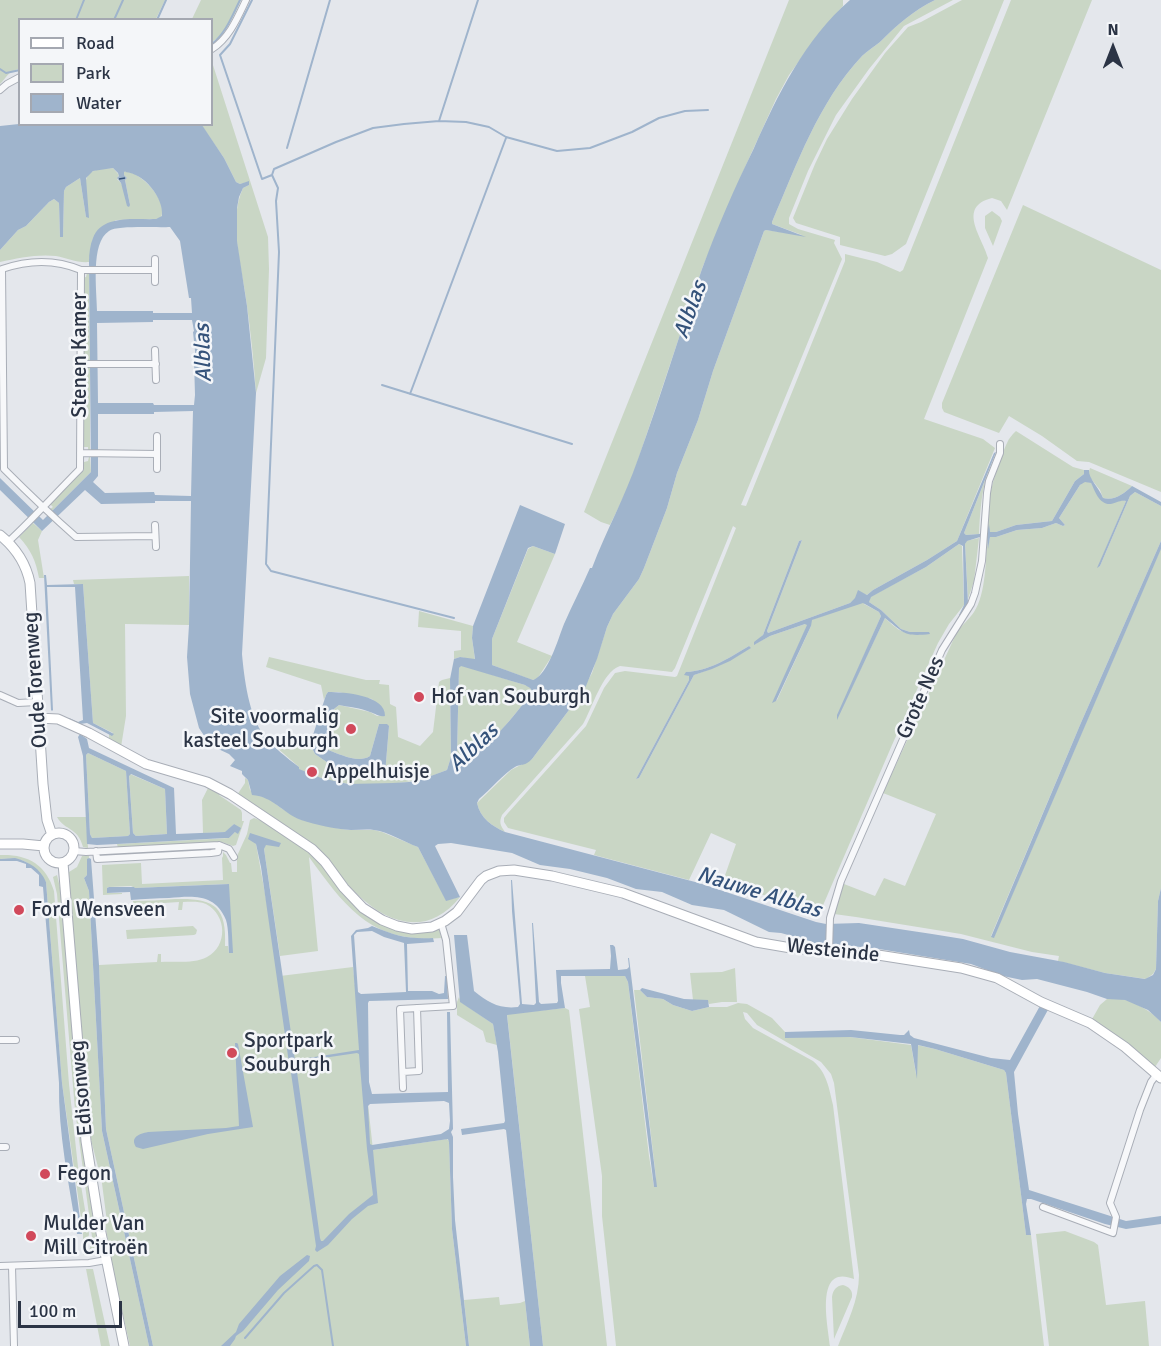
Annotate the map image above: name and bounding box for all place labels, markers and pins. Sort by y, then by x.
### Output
place label: Hof van Souburgh [431,684,591,710]
marker: Hof van Souburgh [412,690,426,704]
place label: Site voormalig kasteel Souburgh [183,704,339,754]
marker: Site voormalig kasteel Souburgh [344,722,358,736]
place label: Appelhuisje [324,759,430,785]
marker: Appelhuisje [305,765,319,779]
place label: Ford Wensveen [31,897,165,923]
marker: Ford Wensveen [12,903,26,917]
place label: Sportpark Souburgh [244,1028,333,1078]
marker: Sportpark Souburgh [225,1046,239,1060]
place label: Fegon [57,1161,111,1187]
marker: Fegon [38,1167,52,1181]
place label: Mulder Van Mill Citroën [43,1211,148,1261]
marker: Mulder Van Mill Citroën [24,1229,38,1243]

